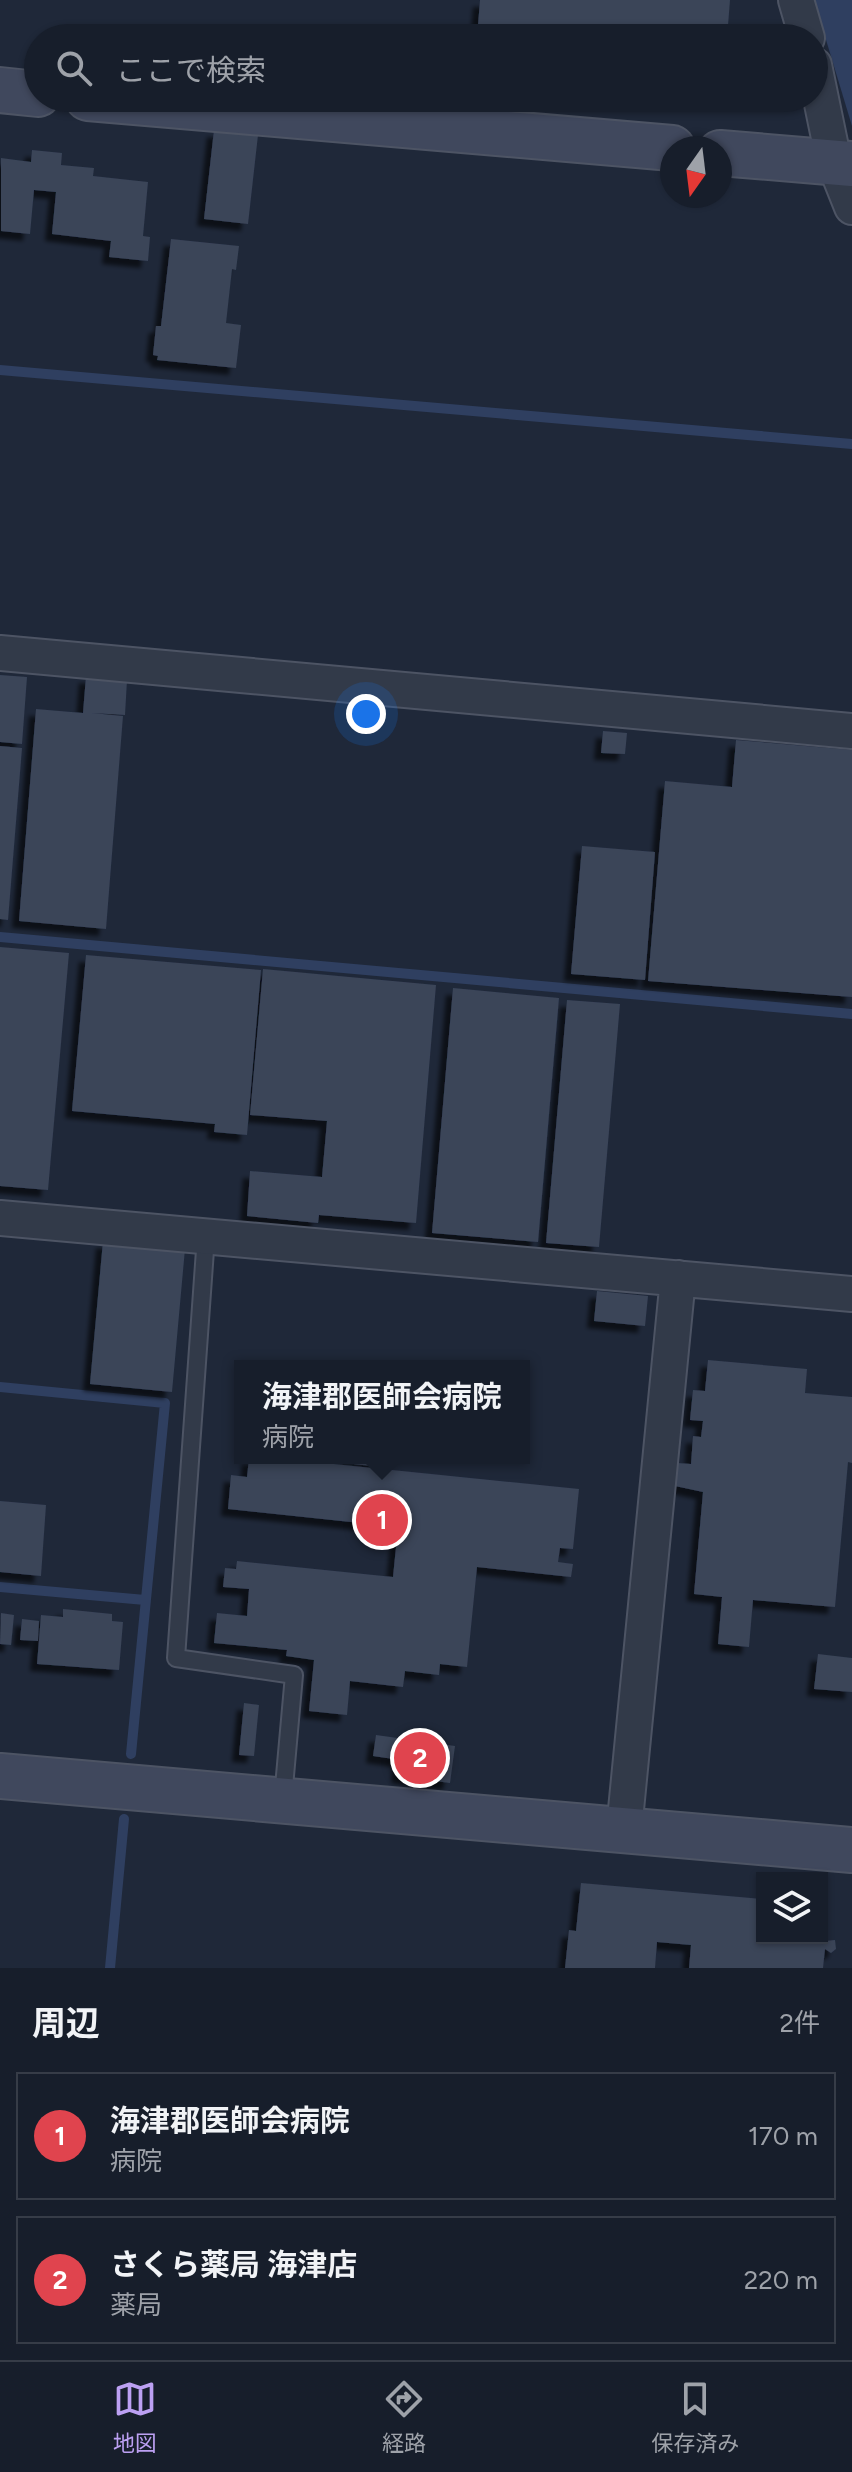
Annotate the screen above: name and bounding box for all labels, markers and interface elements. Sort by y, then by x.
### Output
search box [24,24,828,112]
icon: search [52,46,96,90]
text: ここで検索 [116,52,266,89]
north arrow [660,136,732,208]
your location [346,694,386,734]
popup [234,1360,530,1464]
text: 海津郡医師会病院 [262,1378,502,1415]
text: 病院 [262,1421,314,1453]
pin: 1 [356,1490,408,1550]
pin: 2 [394,1728,446,1788]
map controls [756,1872,828,1944]
button: layers [756,1872,828,1944]
text: 周辺 [32,2003,100,2044]
text: 2件 [779,2007,820,2039]
text: 海津郡医師会病院 [110,2102,350,2139]
text: 1 [55,2120,65,2152]
text: 170 m [748,2120,818,2152]
text: 病院 [110,2145,162,2177]
text: さくら薬局 海津店 [110,2246,357,2283]
text: 2 [52,2264,68,2296]
text: 220 m [744,2264,818,2296]
text: 薬局 [110,2289,162,2321]
tab: 地図 [113,2377,157,2457]
tab: 経路 [382,2377,426,2457]
tab: 保存済み [651,2377,739,2457]

